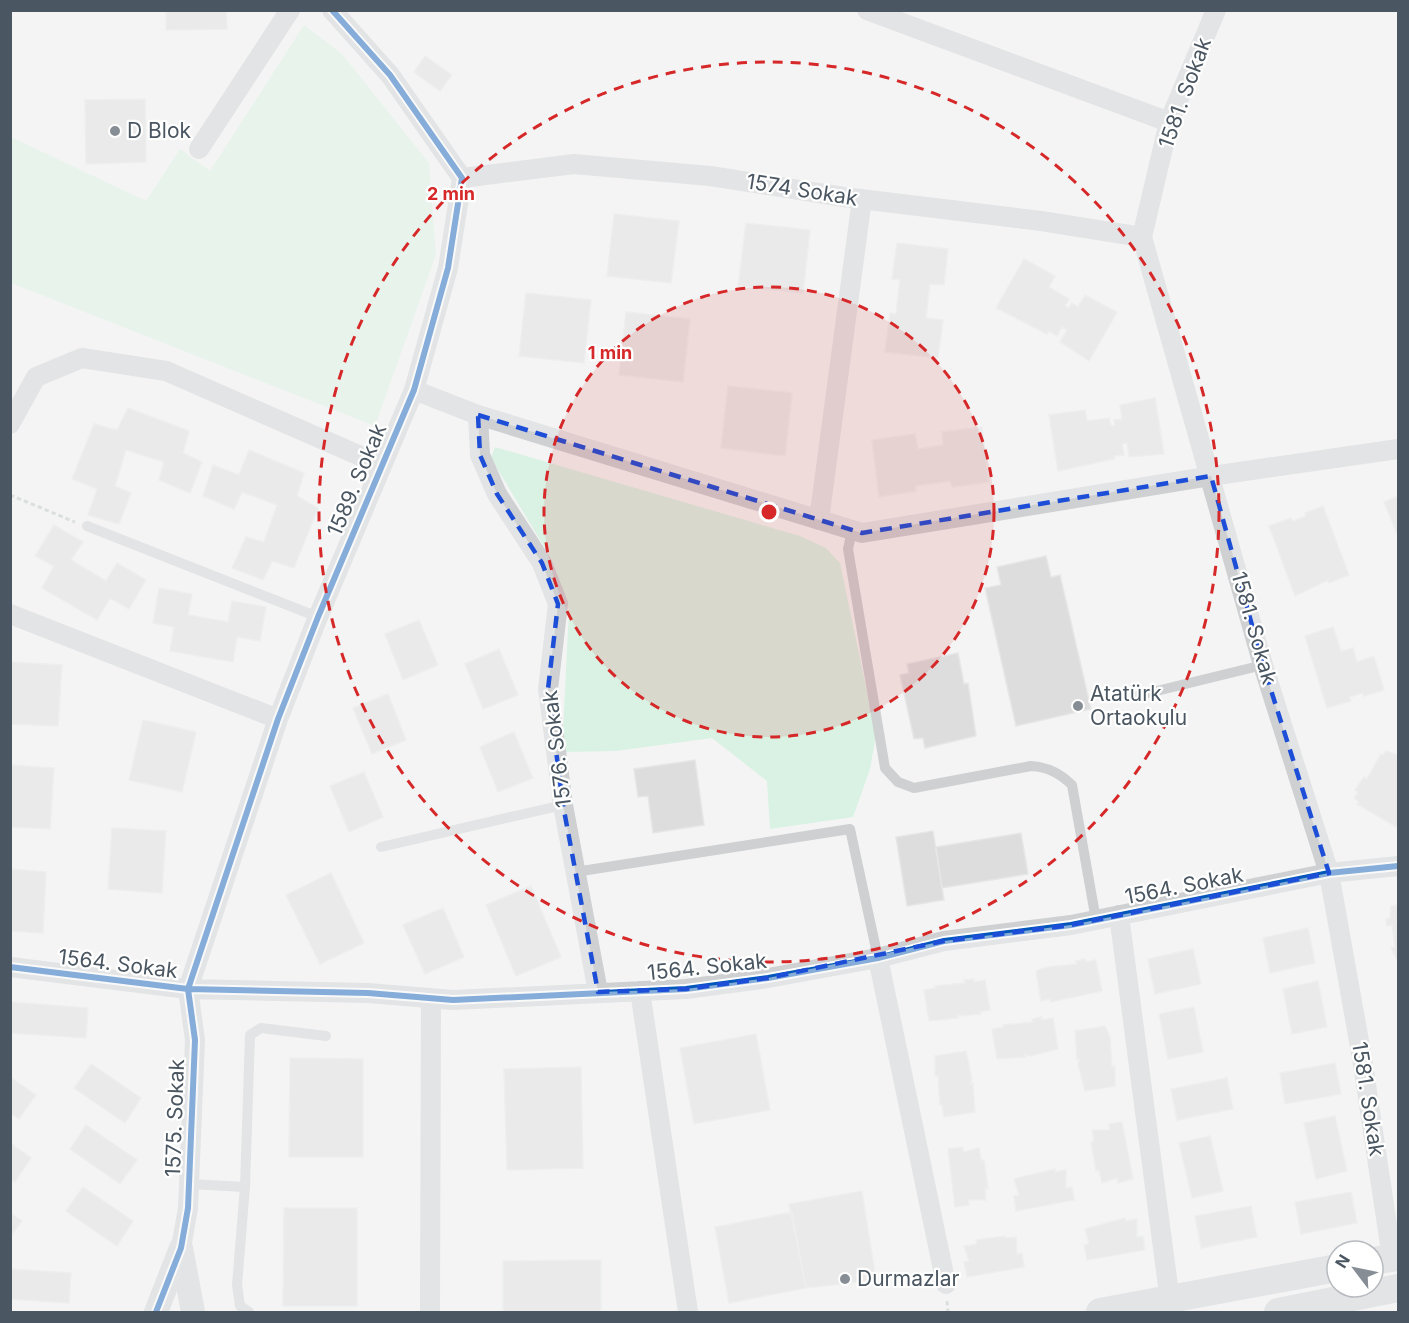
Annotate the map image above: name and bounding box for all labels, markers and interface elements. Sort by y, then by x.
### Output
street label: 1581. Sokak [1153,34,1216,151]
place label: D Blok [127,118,191,143]
marker: D Blok [108,124,122,138]
street label: 1574 Sokak [745,168,860,211]
text: 2 min [427,183,475,204]
text: 1 min [588,342,632,363]
street label: 1589. Sokak [322,419,392,540]
centre of rings [759,502,779,522]
street label: 1581. Sokak [1227,569,1283,687]
place label: Atatürk Ortaokulu [1090,681,1187,730]
street label: 1576. Sokak [537,688,576,809]
marker: Atatürk Ortaokulu [1071,699,1085,713]
street label: 1564. Sokak [1123,862,1246,909]
street label: 1564. Sokak [57,944,180,983]
street label: 1564. Sokak [646,948,768,985]
street label: 1581. Sokak [1347,1040,1390,1158]
street label: 1575. Sokak [160,1058,189,1177]
north arrow [1325,1239,1385,1299]
text: N [1331,1251,1354,1272]
place label: Durmazlar [857,1266,959,1291]
marker: Durmazlar [838,1272,852,1286]

